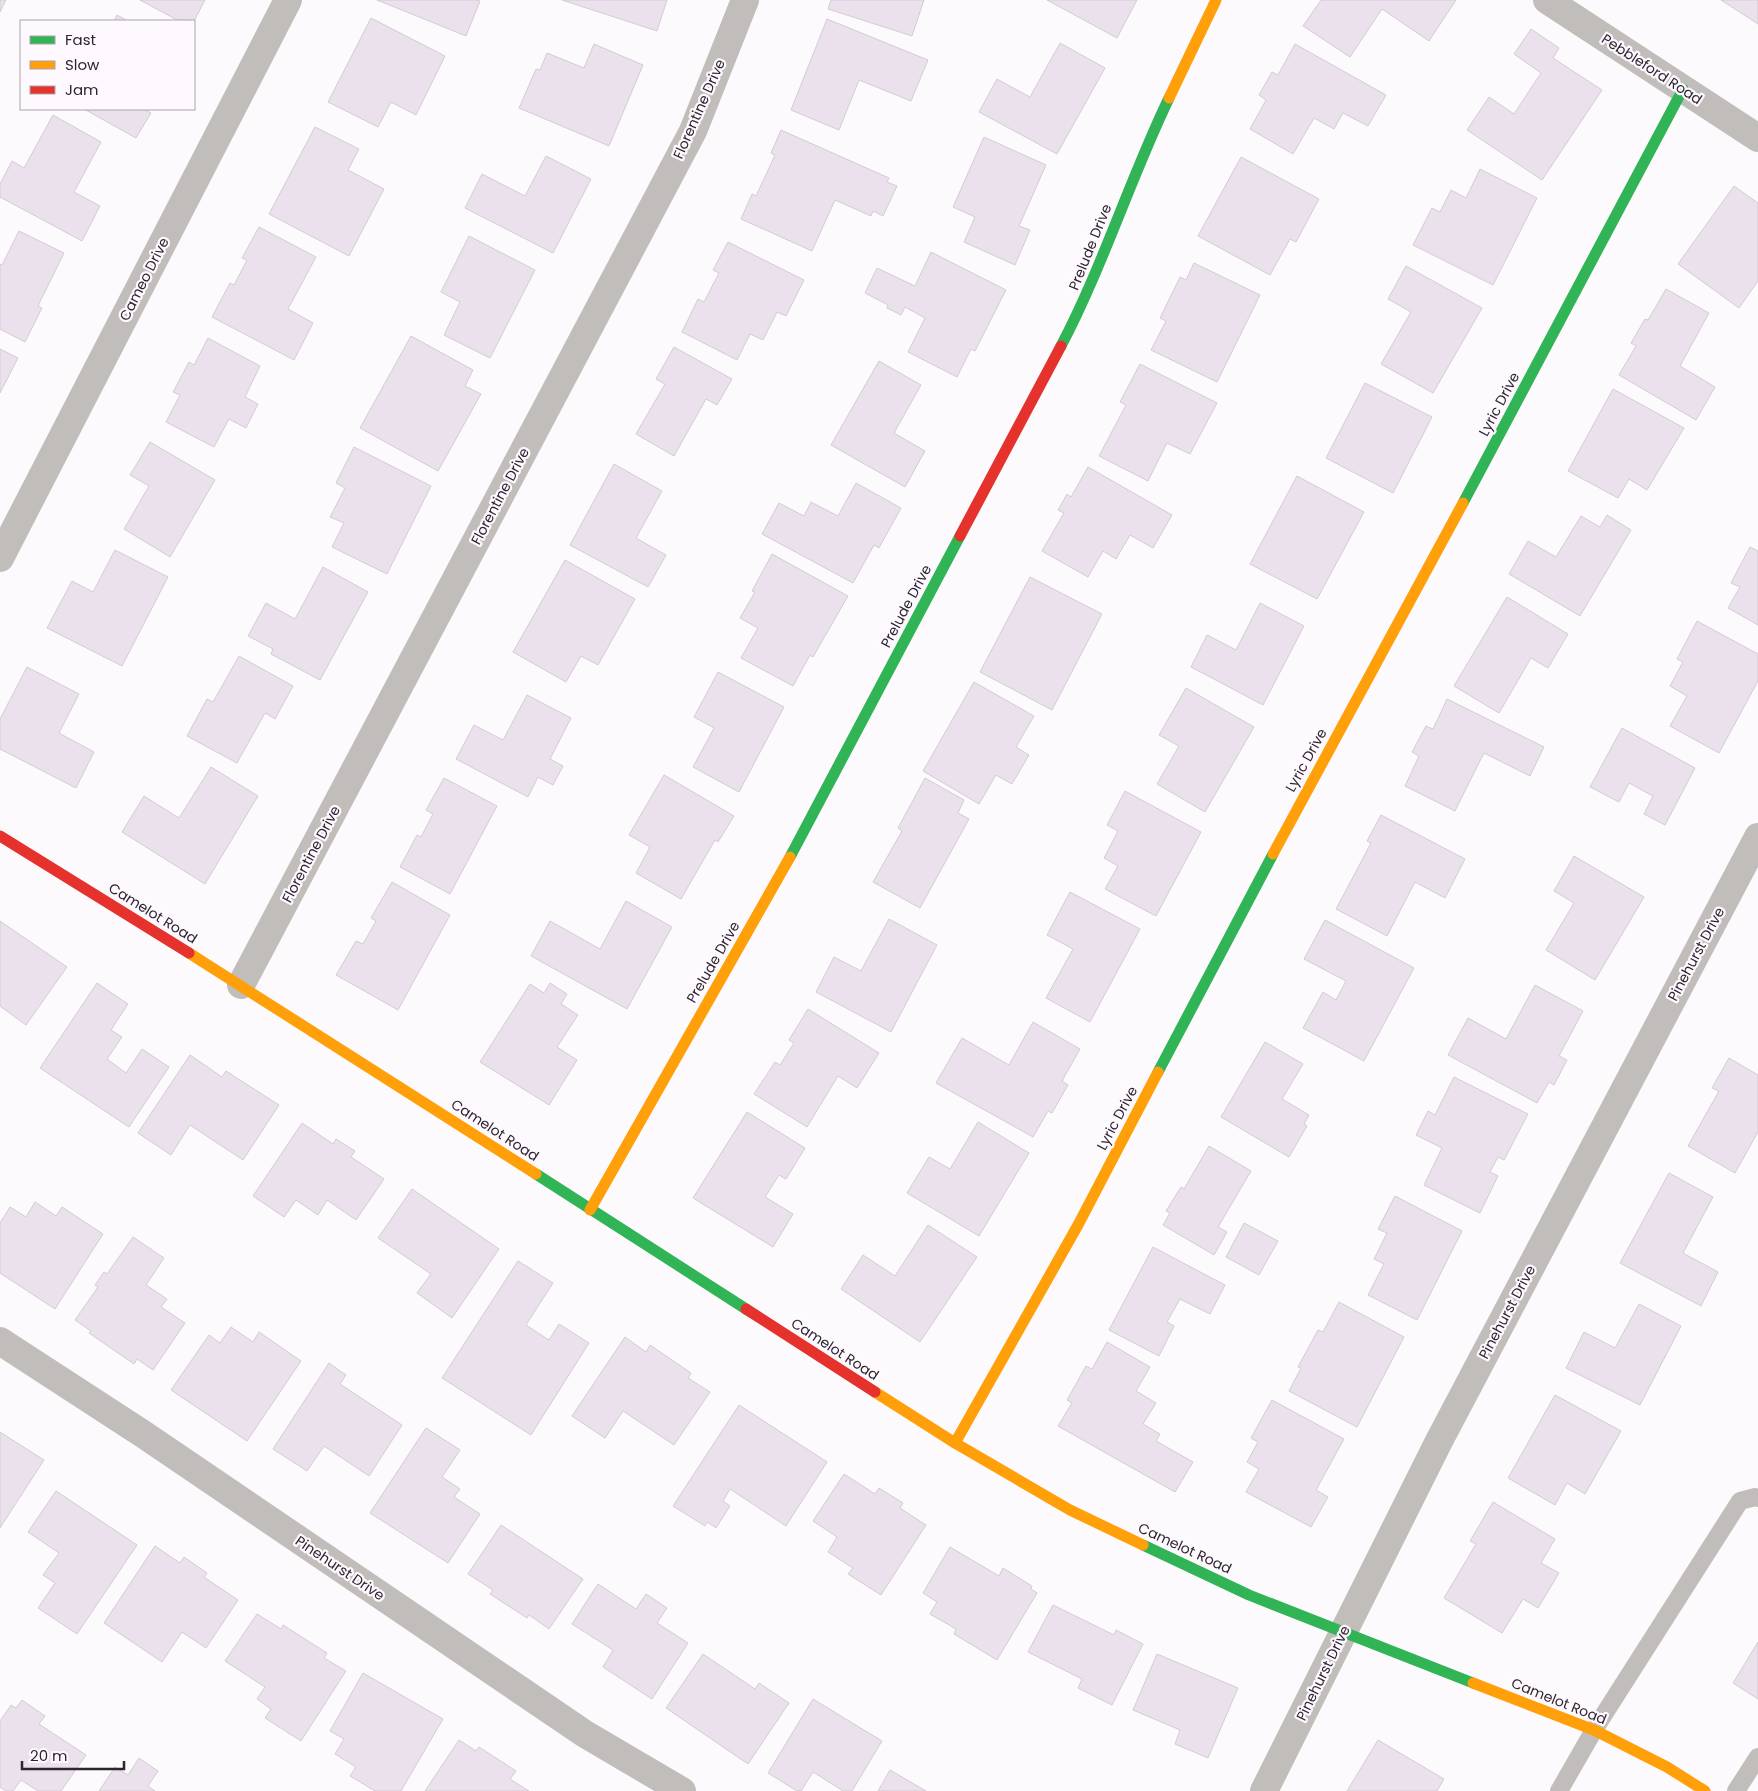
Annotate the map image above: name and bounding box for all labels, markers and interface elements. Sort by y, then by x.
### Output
legend [20,20,195,110]
text: Fast [65,29,96,50]
street label: Pebbleford Road [1598,29,1706,109]
text: Slow [65,54,100,75]
street label: Florentine Drive [668,56,730,162]
text: Jam [65,79,99,100]
street label: Prelude Drive [1064,201,1117,293]
street label: Cameo Drive [114,234,174,324]
street label: Lyric Drive [1474,368,1524,440]
street label: Florentine Drive [466,444,534,548]
street label: Prelude Drive [876,561,936,651]
street label: Lyric Drive [1280,724,1332,795]
street label: Florentine Drive [277,802,345,906]
street label: Camelot Road [105,878,201,948]
street label: Pinehurst Drive [1663,903,1729,1004]
street label: Prelude Drive [681,917,745,1007]
street label: Lyric Drive [1092,1082,1142,1154]
street label: Camelot Road [447,1094,543,1166]
street label: Pinehurst Drive [1474,1261,1540,1362]
street label: Camelot Road [787,1313,883,1385]
street label: Camelot Road [1135,1518,1235,1578]
street label: Pinehurst Drive [291,1531,389,1605]
street label: Pinehurst Drive [1291,1622,1355,1724]
street label: Camelot Road [1508,1673,1610,1729]
scale bar [22,1738,125,1770]
text: 20 m [30,1745,68,1766]

